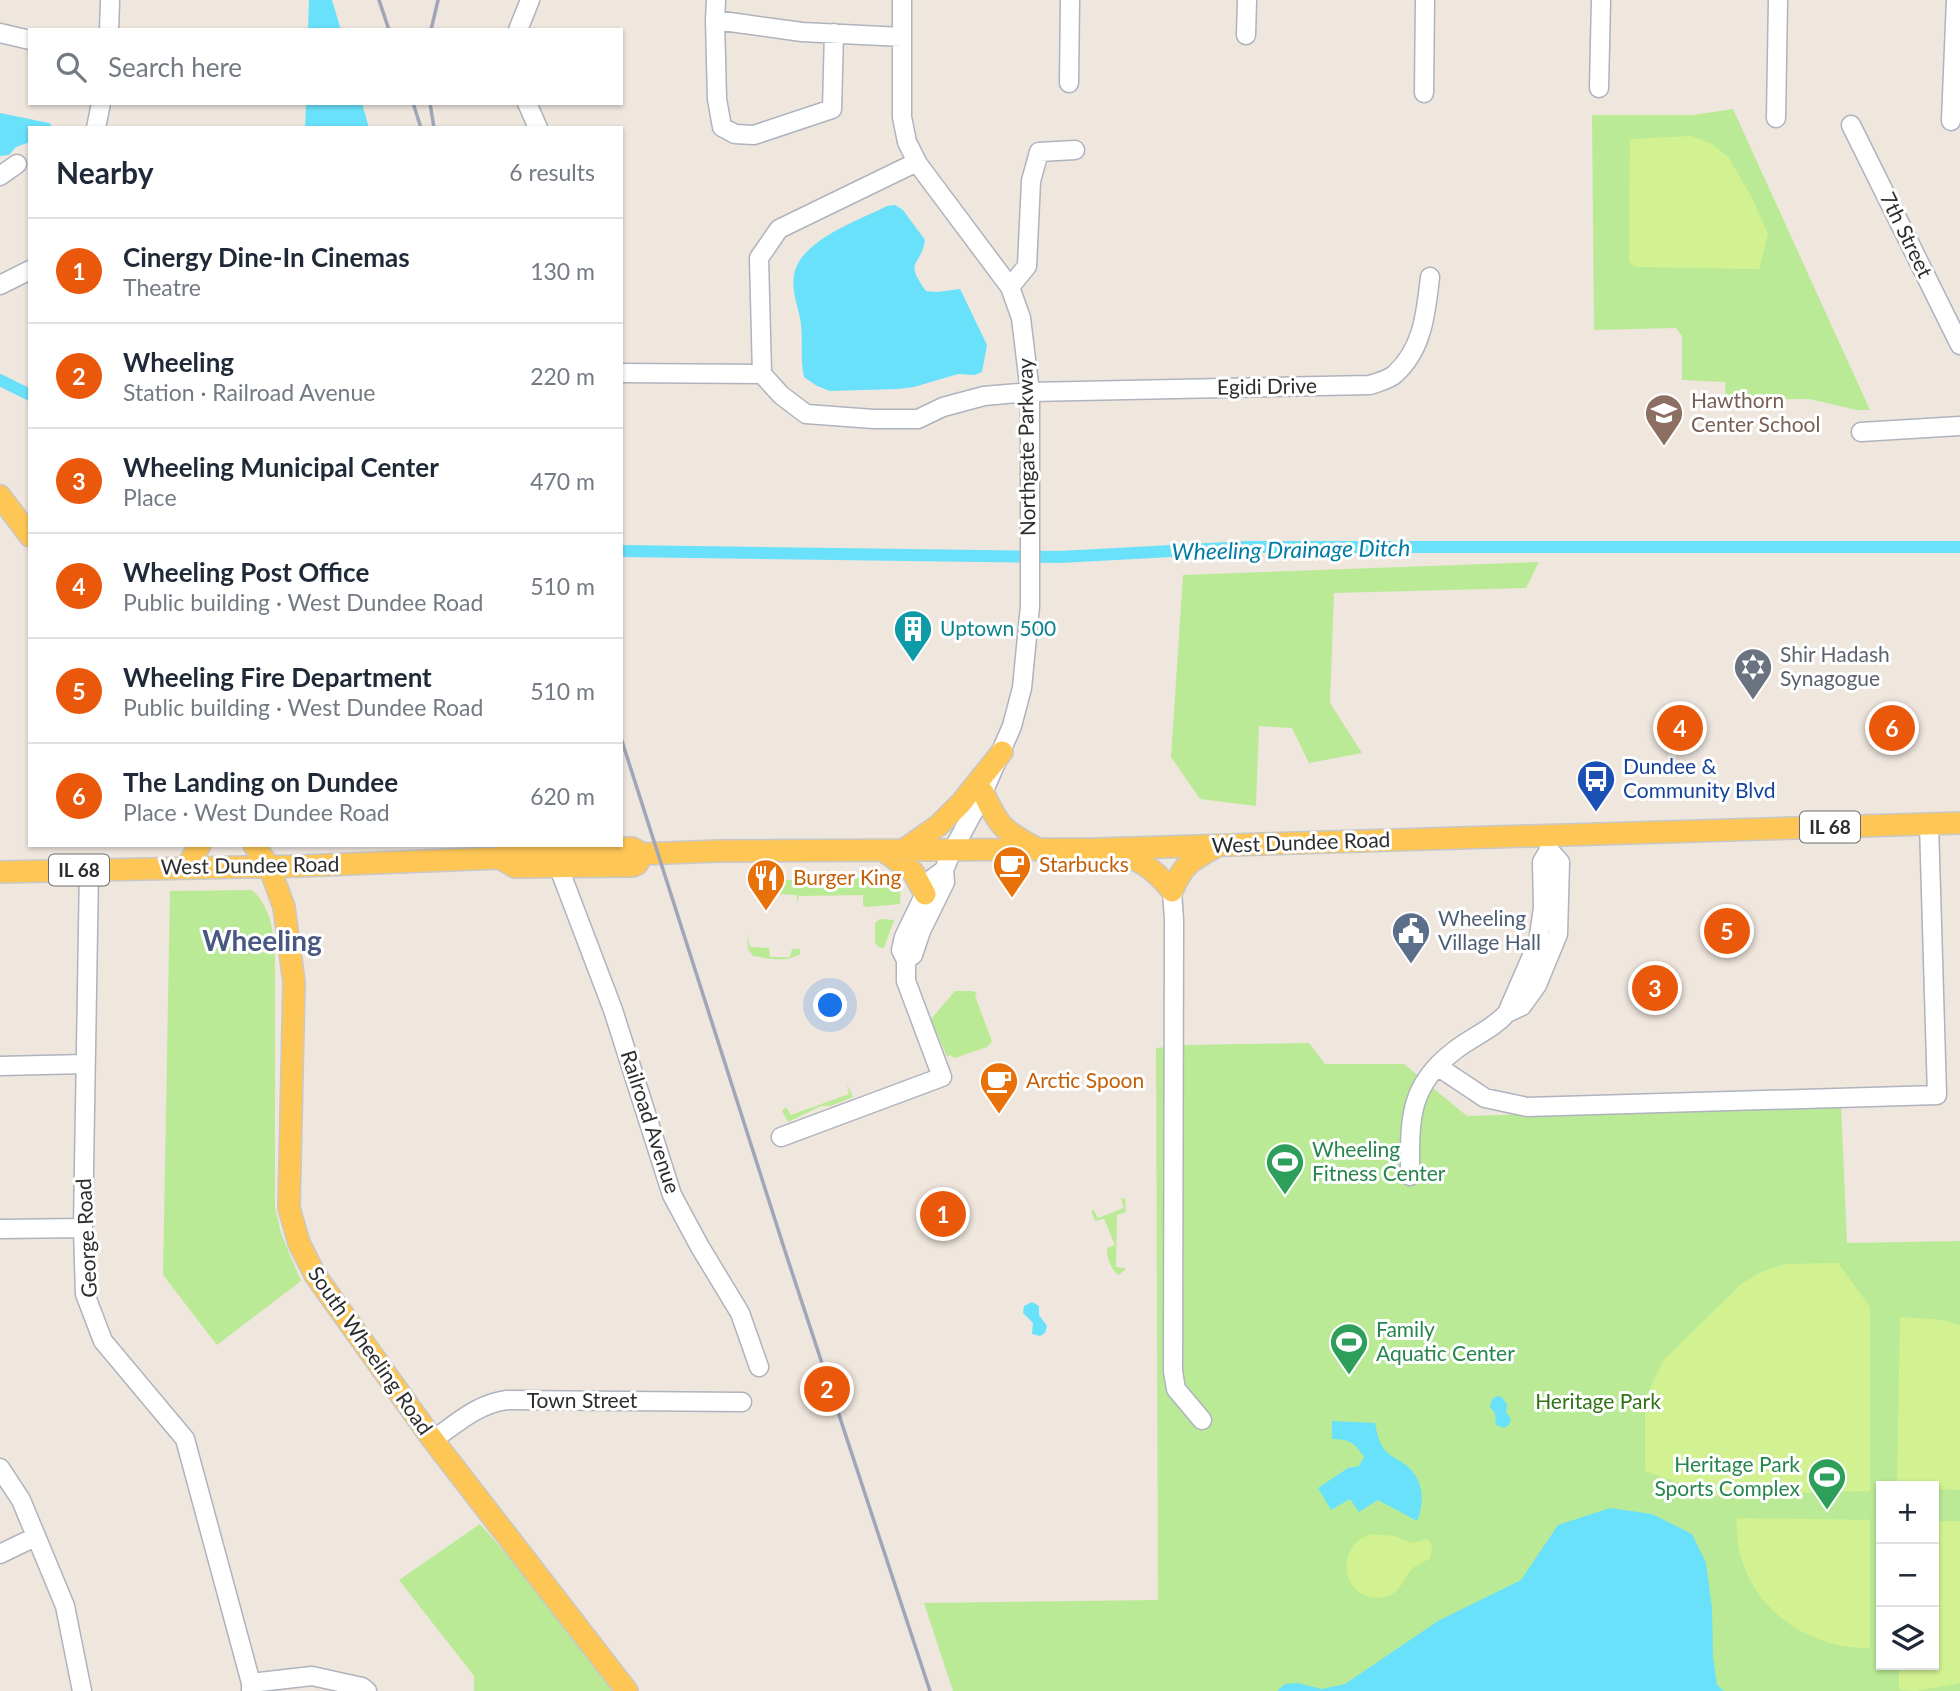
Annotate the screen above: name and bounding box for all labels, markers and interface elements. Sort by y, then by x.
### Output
search box [28,28,623,105]
icon: search [52,48,90,86]
text: Search here [108,51,242,83]
text: Nearby [56,154,154,190]
text: 6 results [509,158,595,186]
street label: 7th Street [1876,187,1939,282]
text: Cinergy Dine-In Cinemas [123,241,410,273]
text: 1 [72,257,86,285]
text: 130 m [530,257,595,285]
text: Theatre [123,273,201,301]
text: Wheeling [123,346,234,378]
street label: Northgate Parkway [1011,358,1040,536]
text: 2 [72,362,86,390]
text: 220 m [530,362,595,390]
street label: Egidi Drive [1217,372,1317,399]
text: Station · Railroad Avenue [123,378,375,406]
place label: Hawthorn Center School [1691,387,1820,436]
school or university icon: Hawthorn Center School [1643,392,1685,447]
text: Wheeling Municipal Center [123,451,439,483]
text: 3 [72,467,86,495]
text: 470 m [530,467,595,495]
text: Place [123,483,177,511]
water label: Wheeling Drainage Ditch [1171,533,1411,565]
text: Wheeling Post Office [123,556,369,588]
text: 4 [72,572,86,600]
text: 510 m [530,572,595,600]
text: Public building · West Dundee Road [123,588,483,616]
building icon: Uptown 500 [892,608,934,663]
place label: Uptown 500 [940,615,1056,640]
place label: Shir Hadash Synagogue [1780,641,1890,690]
synagogue icon: Shir Hadash Synagogue [1732,646,1774,701]
text: Wheeling Fire Department [123,661,432,693]
text: 5 [72,677,86,705]
text: 510 m [530,677,595,705]
text: Public building · West Dundee Road [123,693,483,721]
pin: 4 [1657,702,1703,754]
pin: 6 [1869,702,1915,754]
place label: Dundee & Community Blvd [1623,753,1776,802]
bus stop icon: Dundee & Community Blvd [1575,758,1617,813]
text: The Landing on Dundee [123,766,398,798]
text: 6 [72,782,86,810]
text: 620 m [530,782,595,810]
text: Place · West Dundee Road [123,798,390,826]
road number: IL 68 [1800,812,1860,842]
street label: West Dundee Road [1211,826,1391,857]
cafe icon: Starbucks [991,844,1033,899]
street label: West Dundee Road [160,850,340,879]
place label: Starbucks [1039,851,1129,876]
road number: IL 68 [49,855,109,886]
restaurant icon: Burger King [745,857,787,912]
place label: Burger King [793,864,902,889]
place label: Wheeling Village Hall [1438,905,1541,954]
pin: 5 [1704,905,1750,957]
public building icon: Wheeling Village Hall [1390,910,1432,965]
district label: Wheeling [202,923,322,957]
pin: 3 [1632,962,1678,1014]
your location [813,988,847,1022]
street label: Railroad Avenue [617,1047,686,1196]
cafe icon: Arctic Spoon [978,1060,1020,1115]
place label: Arctic Spoon [1026,1067,1144,1092]
place label: Wheeling Fitness Center [1312,1136,1446,1185]
sports icon: Wheeling Fitness Center [1264,1141,1306,1196]
street label: George Road [70,1178,101,1298]
pin: 1 [920,1188,966,1240]
street label: South Wheeling Road [304,1261,439,1439]
place label: Family Aquatic Center [1376,1316,1515,1365]
sports icon: Family Aquatic Center [1328,1321,1370,1376]
pin: 2 [804,1363,850,1415]
street label: Town Street [527,1387,638,1412]
park label: Heritage Park [1535,1388,1661,1413]
place label: Heritage Park Sports Complex [1654,1451,1801,1500]
sports icon: Heritage Park Sports Complex [1806,1456,1848,1511]
map controls [1876,1481,1939,1670]
button: + [1876,1481,1939,1544]
button: − [1876,1544,1939,1607]
button: layers [1876,1607,1939,1670]

